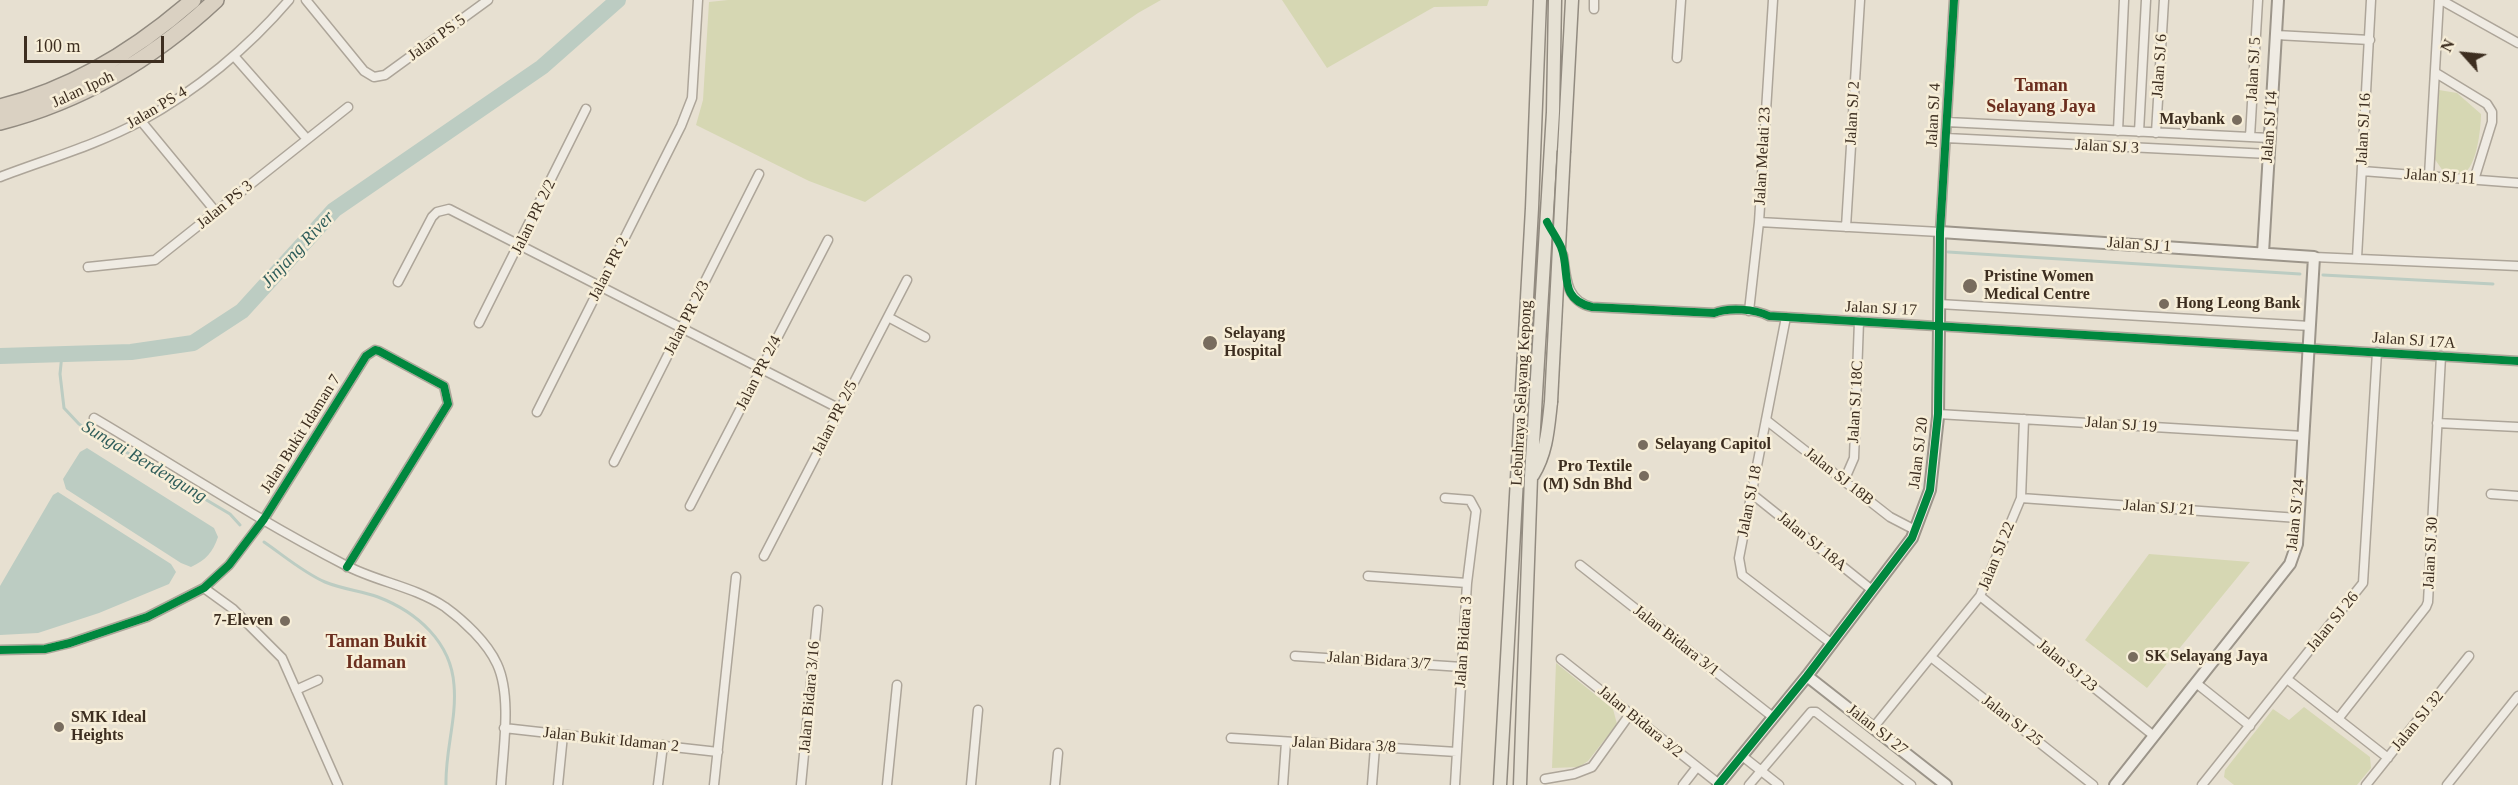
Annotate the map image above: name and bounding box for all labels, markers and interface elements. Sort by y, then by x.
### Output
street label: Jalan PS 5 [404,11,470,65]
scale bar [27,24,166,62]
north arrow [2434,24,2494,84]
street label: Jalan SJ 6 [2148,33,2172,99]
text: 100 m [35,36,81,56]
street label: Jalan SJ 5 [2243,37,2265,101]
text: N [2437,37,2458,55]
street label: Jalan Ipoh [49,67,117,113]
district label: Taman Selayang Jaya [1986,75,2096,118]
street label: Jalan SJ 2 [1842,81,1864,145]
street label: Jalan PS 4 [123,83,191,133]
street label: Jalan SJ 4 [1923,83,1945,147]
street label: Jalan SJ 14 [2258,90,2282,164]
street label: Jalan SJ 16 [2353,93,2375,165]
street label: Jalan Melati 23 [1751,106,1775,206]
place label: Maybank [2159,110,2225,130]
marker: Maybank [2230,113,2244,127]
street label: Jalan SJ 3 [2075,136,2139,158]
street label: Jalan SJ 11 [2404,165,2476,189]
street label: Jalan PR 2/2 [508,176,560,258]
street label: Jalan PS 3 [193,177,257,233]
water label: Jinjang River [257,207,339,293]
street label: Jalan SJ 1 [2106,233,2172,257]
street label: Jalan PR 2 [585,234,633,304]
place label: Pristine Women Medical Centre [1984,267,2094,305]
marker: Pristine Women Medical Centre [1961,277,1979,295]
street label: Jalan PR 2/3 [660,278,714,358]
place label: Hong Leong Bank [2176,294,2300,314]
marker: Hong Leong Bank [2157,297,2171,311]
street label: Jalan SJ 17 [1845,298,1917,320]
street label: Lebuhraya Selayang Kepong [1508,300,1536,486]
place label: Selayang Hospital [1224,324,1285,362]
street label: Jalan SJ 17A [2372,329,2456,353]
street label: Jalan PR 2/4 [732,333,786,413]
marker: Selayang Hospital [1201,334,1219,352]
street label: Jalan SJ 18C [1844,360,1868,444]
street label: Jalan Bukit Idaman 7 [257,371,345,497]
street label: Jalan PR 2/5 [808,378,862,458]
street label: Jalan SJ 19 [2084,413,2158,437]
water label: Sungai Berdengung [78,416,210,508]
street label: Jalan SJ 20 [1905,416,1933,490]
place label: Selayang Capitol [1655,435,1771,455]
marker: Selayang Capitol [1636,438,1650,452]
street label: Jalan SJ 18B [1801,444,1877,510]
place label: Pro Textile (M) Sdn Bhd [1543,457,1632,495]
street label: Jalan SJ 18 [1734,464,1766,538]
marker: Pro Textile (M) Sdn Bhd [1637,469,1651,483]
street label: Jalan SJ 24 [2283,478,2309,552]
street label: Jalan SJ 21 [2122,496,2196,520]
street label: Jalan SJ 18A [1773,508,1851,576]
street label: Jalan SJ 30 [2420,517,2442,589]
street label: Jalan SJ 22 [1975,519,2019,593]
street label: Jalan SJ 26 [2303,588,2363,656]
street label: Jalan Bidara 3 [1451,596,1477,688]
street label: Jalan Bidara 3/1 [1629,601,1723,681]
place label: 7-Eleven [213,611,273,631]
marker: 7-Eleven [278,614,292,628]
district label: Taman Bukit Idaman [326,631,426,674]
street label: Jalan SJ 23 [2033,636,2101,696]
street label: Jalan Bidara 3/16 [796,640,824,754]
place label: SK Selayang Jaya [2145,647,2268,667]
street label: Jalan Bidara 3/7 [1326,648,1432,674]
marker: SK Selayang Jaya [2126,650,2140,664]
street label: Jalan Bidara 3/2 [1594,682,1686,762]
street label: Jalan SJ 32 [2388,687,2448,755]
street label: Jalan SJ 25 [1978,691,2046,751]
street label: Jalan SJ 27 [1843,700,1911,760]
place label: SMK Ideal Heights [71,708,146,746]
marker: SMK Ideal Heights [52,720,66,734]
street label: Jalan Bukit Idaman 2 [542,723,680,757]
street label: Jalan Bidara 3/8 [1292,733,1396,757]

